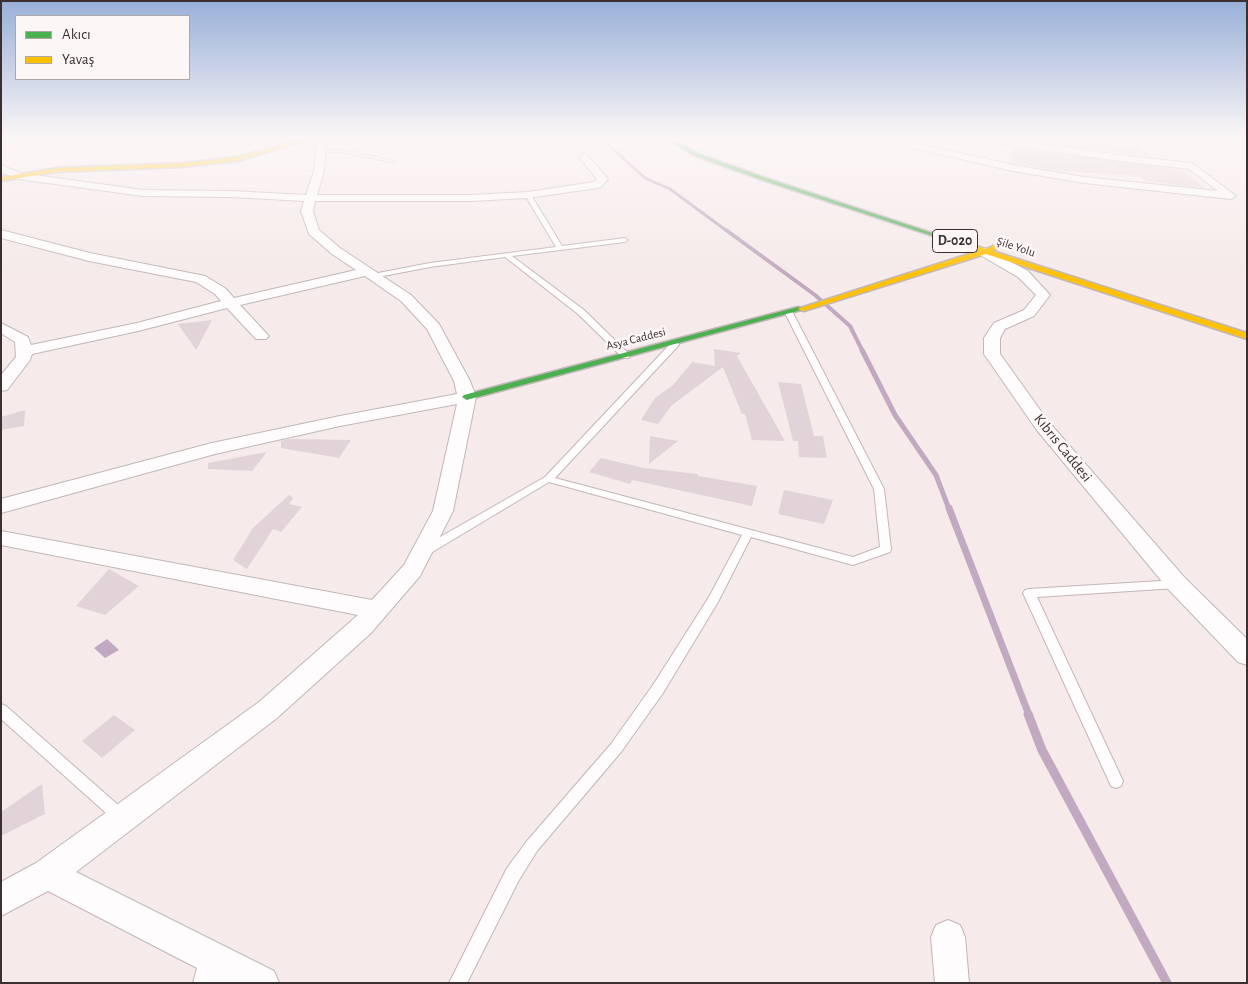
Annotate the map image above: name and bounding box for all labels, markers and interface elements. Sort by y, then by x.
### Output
legend [15,15,190,80]
text: Akıcı [62,27,91,42]
text: Yavaş [62,52,94,67]
road number: D-020 [932,230,978,252]
street label: Şile Yolu [995,234,1037,260]
street label: Asya Caddesi [605,325,667,353]
street label: Kıbrıs Caddesi [1030,410,1096,486]

